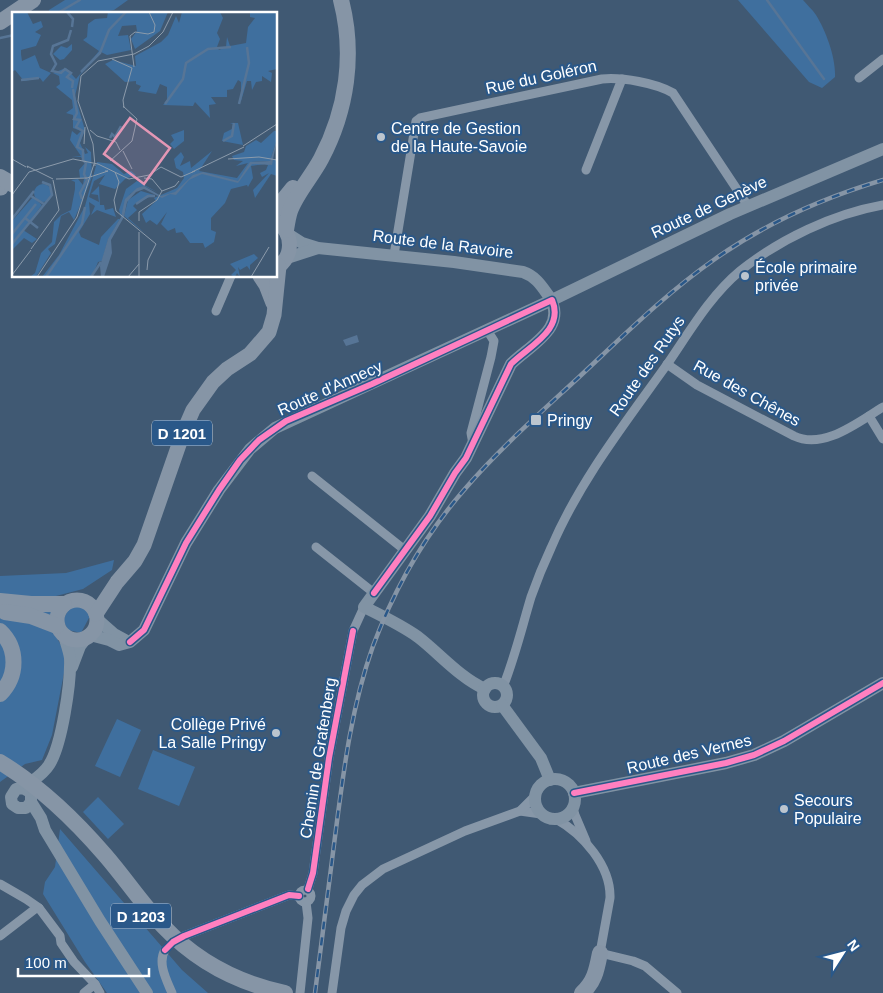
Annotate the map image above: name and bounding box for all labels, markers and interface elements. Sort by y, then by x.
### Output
inset map [12,12,278,278]
street label: Rue du Goléron [484,57,598,97]
place label: Centre de Gestion de la Haute-Savoie [391,120,527,155]
marker: Centre de Gestion de la Haute-Savoie [375,131,387,143]
street label: Route de Genève [649,173,770,241]
street label: Route de la Ravoire [372,227,514,261]
place label: École primaire privée [755,258,857,294]
marker: École primaire privée [739,270,751,282]
street label: Route des Rutys [606,313,688,419]
street label: Route d'Annecy [275,357,385,419]
street label: Rue des Chênes [691,357,803,429]
place label: Pringy [547,412,592,429]
marker: Pringy [529,413,543,427]
road number: D 1201 [152,420,212,446]
street label: Chemin de Grafenberg [297,676,339,840]
place label: Collège Privé La Salle Pringy [158,716,266,751]
marker: Collège Privé La Salle Pringy [270,727,282,739]
street label: Route des Vernes [625,731,753,777]
place label: Secours Populaire [794,792,862,827]
marker: Secours Populaire [778,803,790,815]
road number: D 1203 [111,904,171,928]
north arrow [818,928,868,978]
text: N [844,937,863,954]
scale bar [18,946,149,978]
text: 100 m [25,954,67,971]

